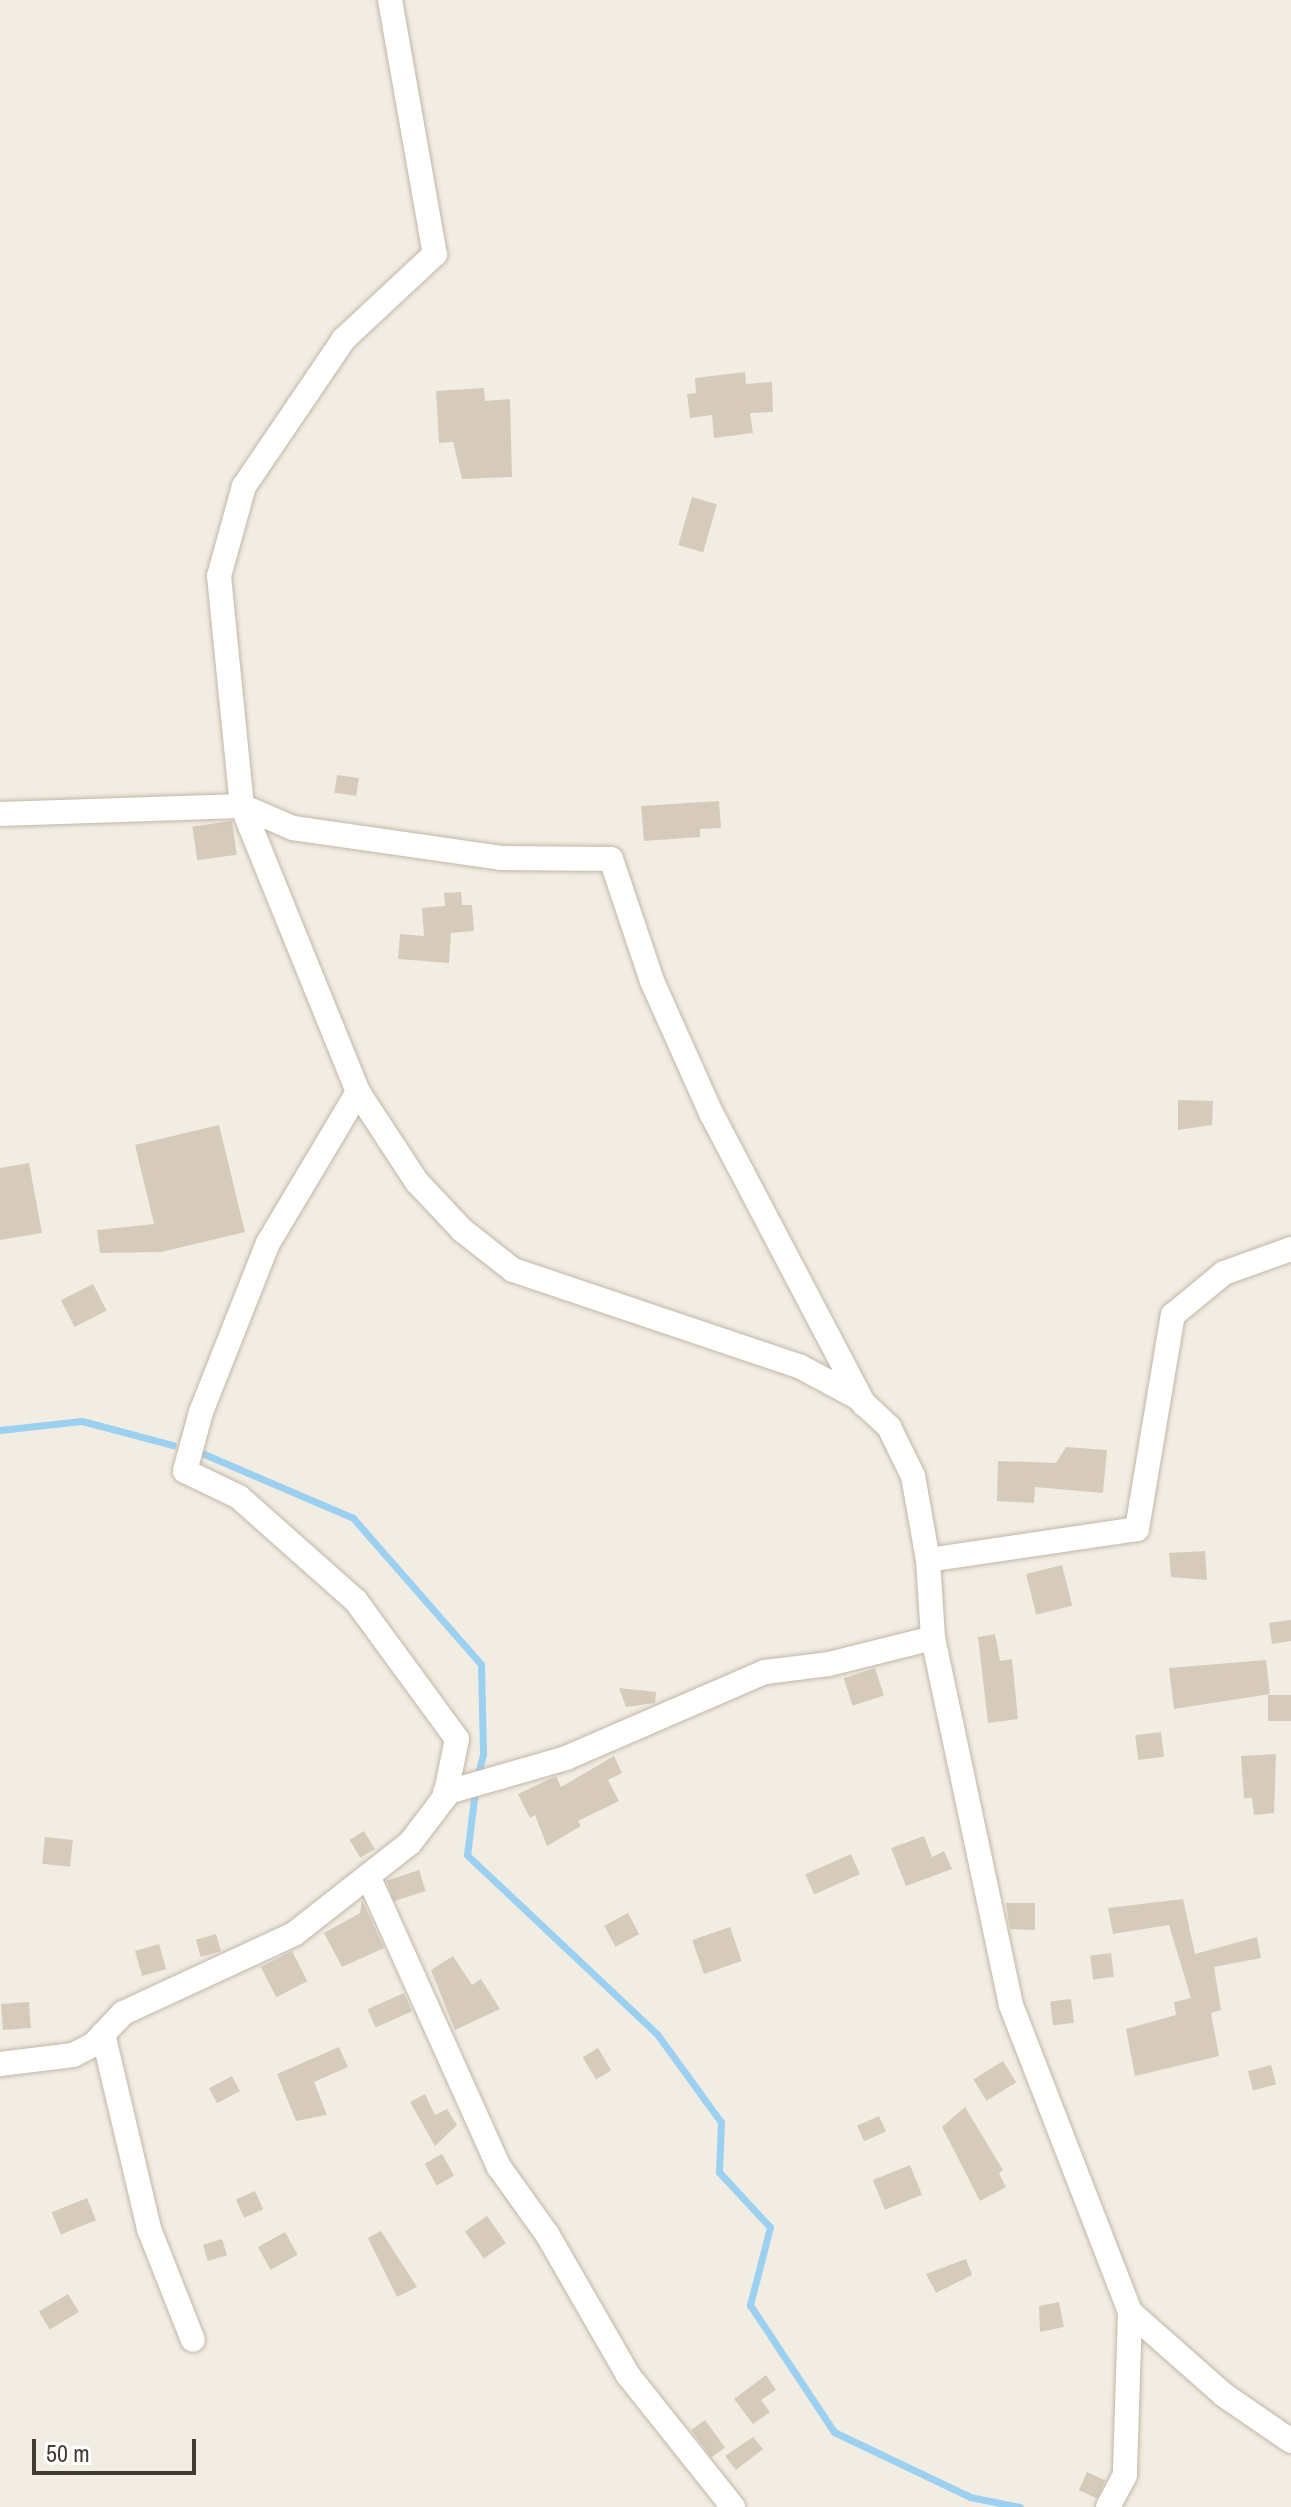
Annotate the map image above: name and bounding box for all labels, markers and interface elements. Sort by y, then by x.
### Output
scale bar [36,2423,200,2473]
text: 50 m [46,2437,90,2469]

